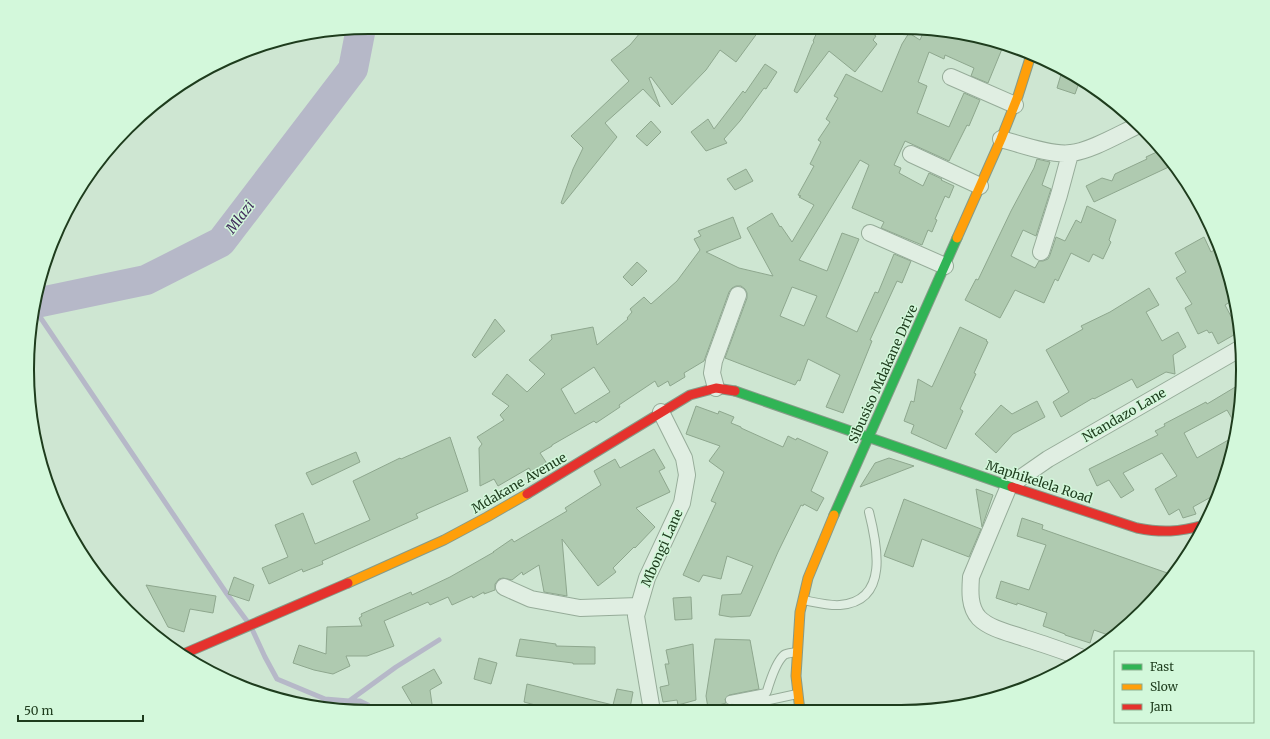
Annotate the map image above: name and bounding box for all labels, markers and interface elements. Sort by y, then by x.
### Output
water label: Mlazi [221,197,258,238]
street label: Sibusiso Mdakane Drive [845,302,921,446]
street label: Ntandazo Lane [1079,384,1169,446]
street label: Mdakane Avenue [468,449,570,517]
street label: Maphikelela Road [983,457,1095,507]
street label: Mbongi Lane [637,506,687,589]
legend [1114,651,1254,723]
text: Fast [1150,659,1174,674]
text: Slow [1150,679,1179,694]
scale bar [18,697,143,723]
text: Jam [1149,699,1173,714]
text: 50 m [24,703,53,718]

